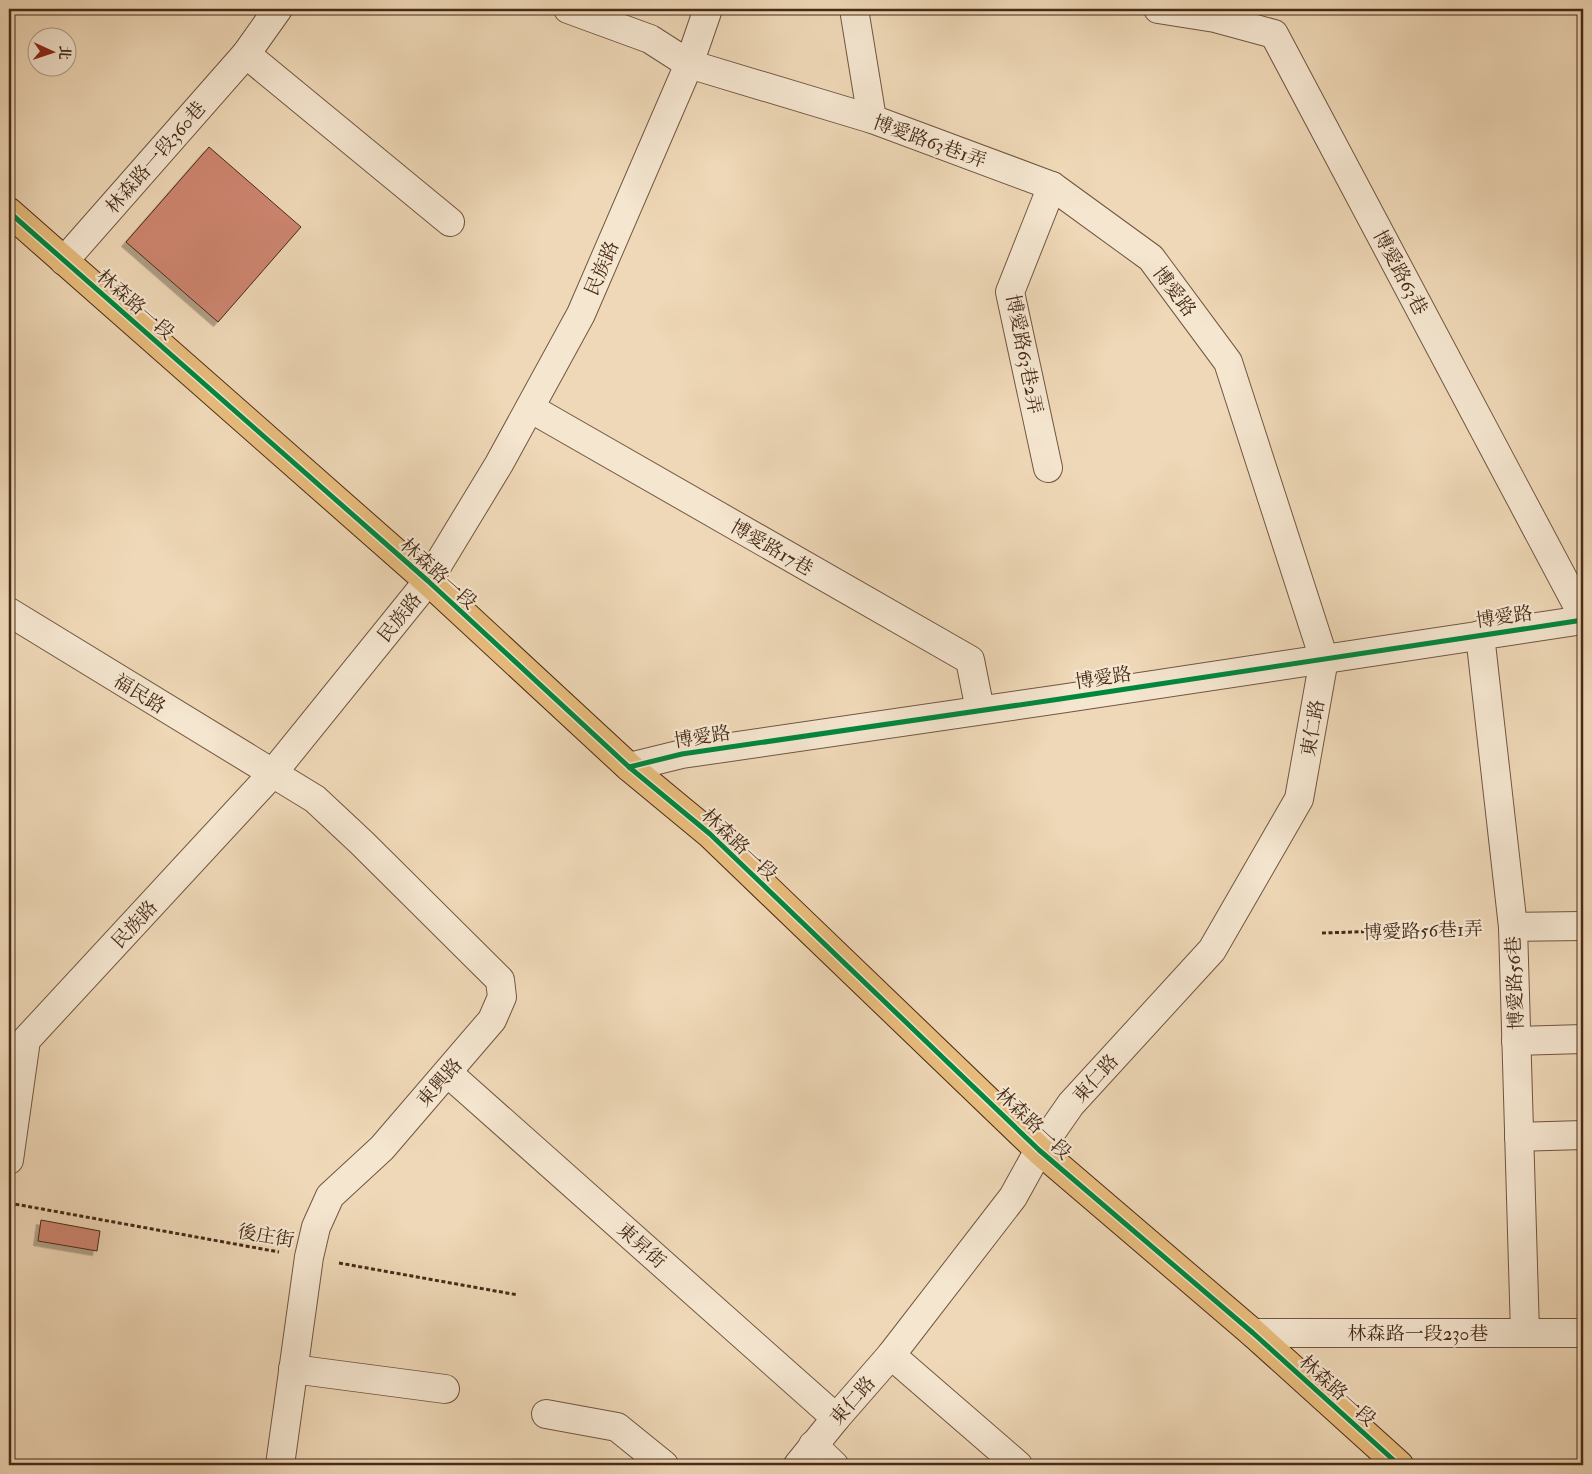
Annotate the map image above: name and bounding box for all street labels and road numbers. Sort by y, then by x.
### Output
street label: 林森路一段360巷 [101,97,211,219]
street label: 博愛路63巷1弄 [870,110,990,174]
street label: 博愛路63巷 [1368,226,1433,319]
street label: 民族路 [580,237,624,299]
street label: 博愛路 [1147,262,1201,322]
street label: 林森路一段 [92,265,179,345]
street label: 博愛路63巷2弄 [1001,292,1047,416]
street label: 博愛路17巷 [726,515,817,581]
street label: 林森路一段 [395,533,482,614]
street label: 民族路 [373,588,427,647]
street label: 博愛路 [1474,601,1534,633]
street label: 博愛路 [1073,662,1133,694]
street label: 福民路 [109,669,170,719]
street label: 東仁路 [1296,698,1330,758]
street label: 博愛路 [672,721,732,753]
street label: 林森路一段 [696,804,782,886]
street label: 民族路 [107,896,163,954]
street label: 博愛路56巷1弄 [1363,917,1483,945]
street label: 博愛路56巷 [1501,936,1529,1030]
street label: 東仁路 [1068,1049,1124,1108]
street label: 東興路 [412,1053,468,1112]
street label: 林森路一段 [990,1083,1076,1165]
street label: 東昇街 [612,1218,671,1274]
street label: 後庄街 [236,1219,296,1253]
street label: 林森路一段230巷 [1348,1322,1488,1346]
street label: 林森路一段 [1294,1350,1381,1431]
street label: 東仁路 [825,1371,881,1430]

